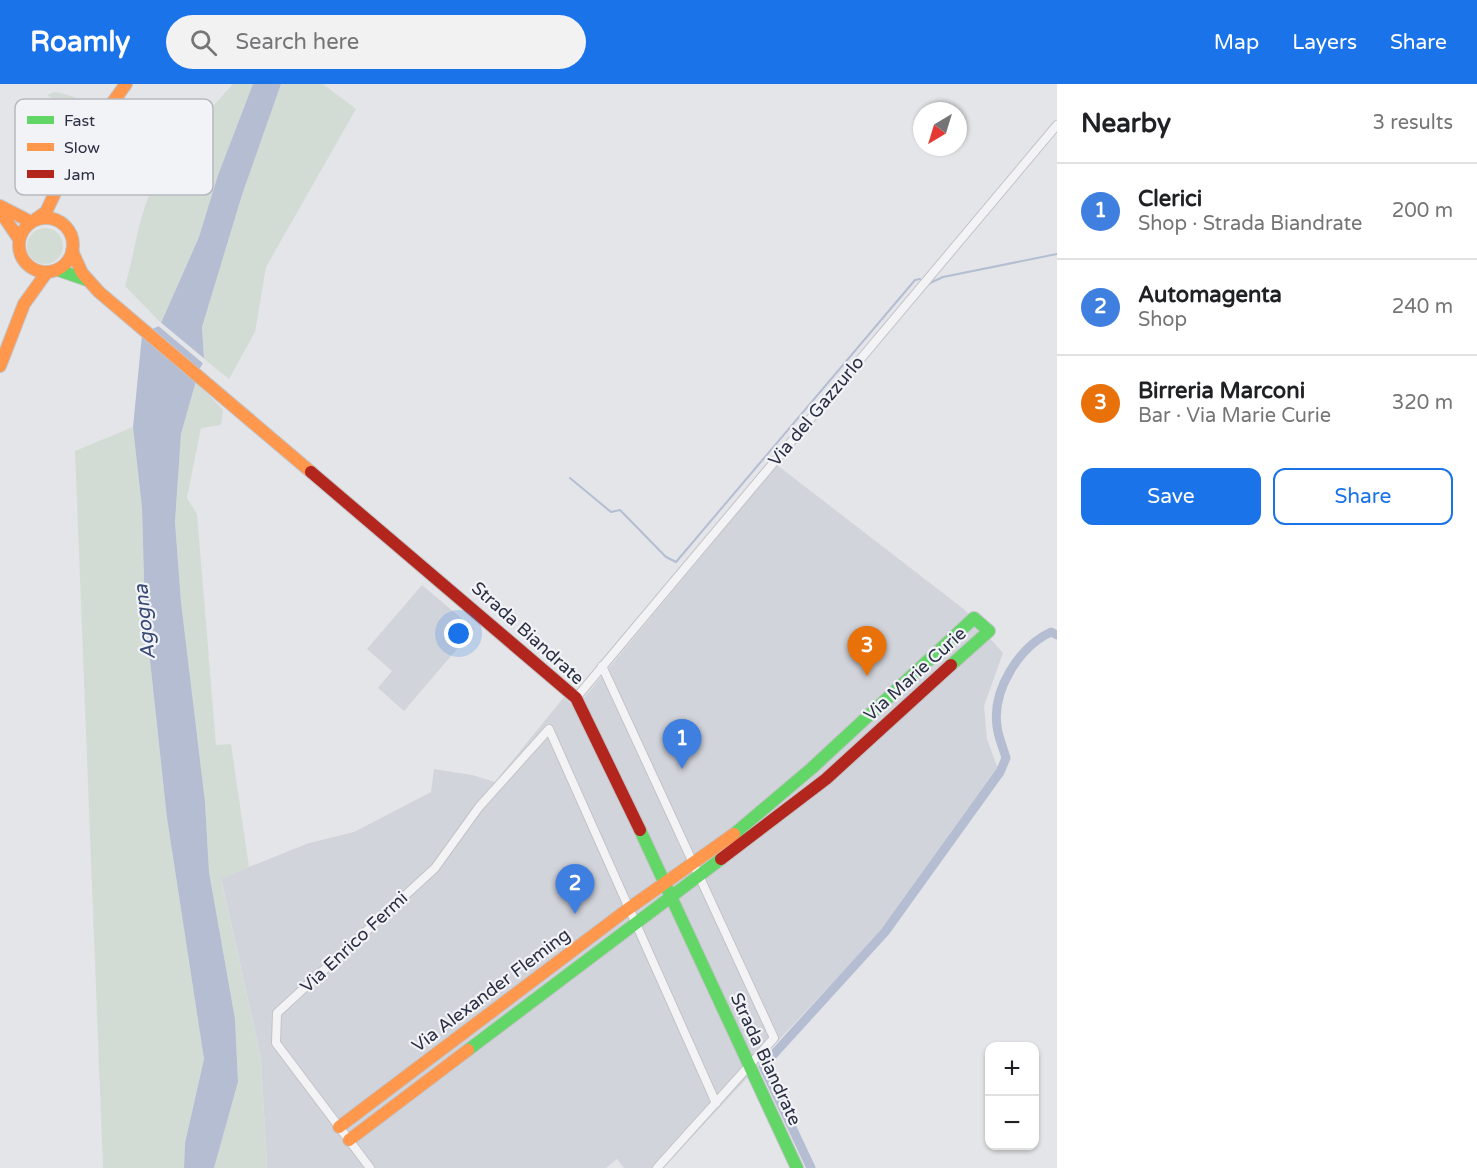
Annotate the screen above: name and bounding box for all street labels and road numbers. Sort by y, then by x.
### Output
street label: Via del Gazzurlo [763,351,869,471]
street label: Strada Biandrate [467,577,589,689]
street label: Via Marie Curie [859,622,971,726]
street label: Via Enrico Fermi [296,887,412,997]
street label: Via Alexander Fleming [408,923,574,1057]
street label: Strada Biandrate [726,989,806,1129]

